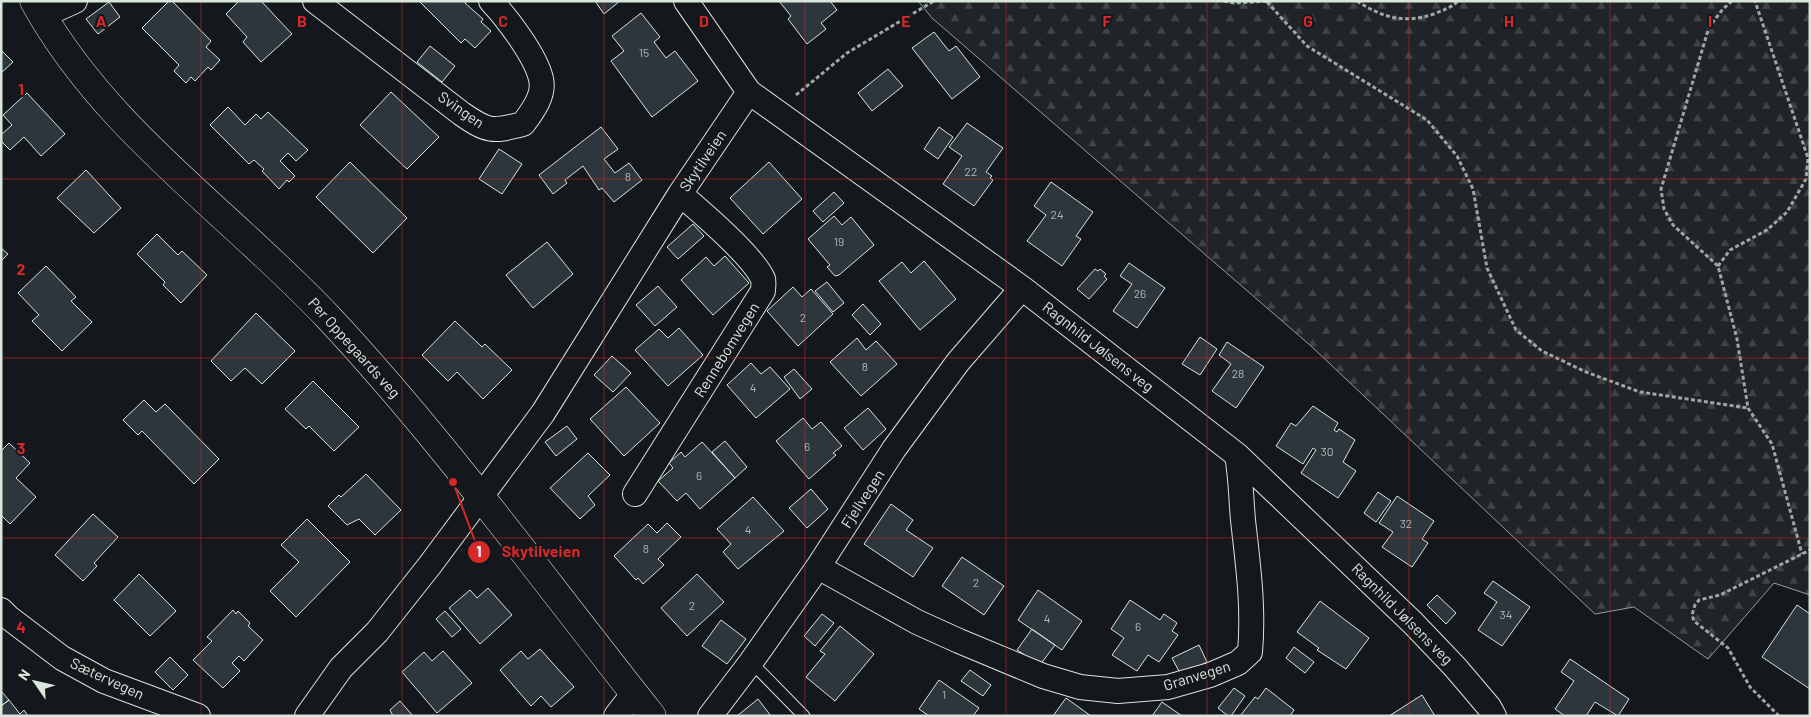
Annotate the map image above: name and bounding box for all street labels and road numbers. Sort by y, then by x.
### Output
street label: Svingen [435,87,488,131]
street label: Skytilveien [675,126,729,195]
street label: Per Oppegaards veg [305,293,405,401]
street label: Ragnhild Jølsens veg [1040,297,1158,395]
street label: Rennebomvegen [690,299,763,400]
street label: Fjellvegen [837,466,888,531]
street label: Ragnhild Jølsens veg [1348,559,1457,668]
street label: Sætervegen [68,653,147,703]
street label: Granvegen [1161,656,1232,694]

